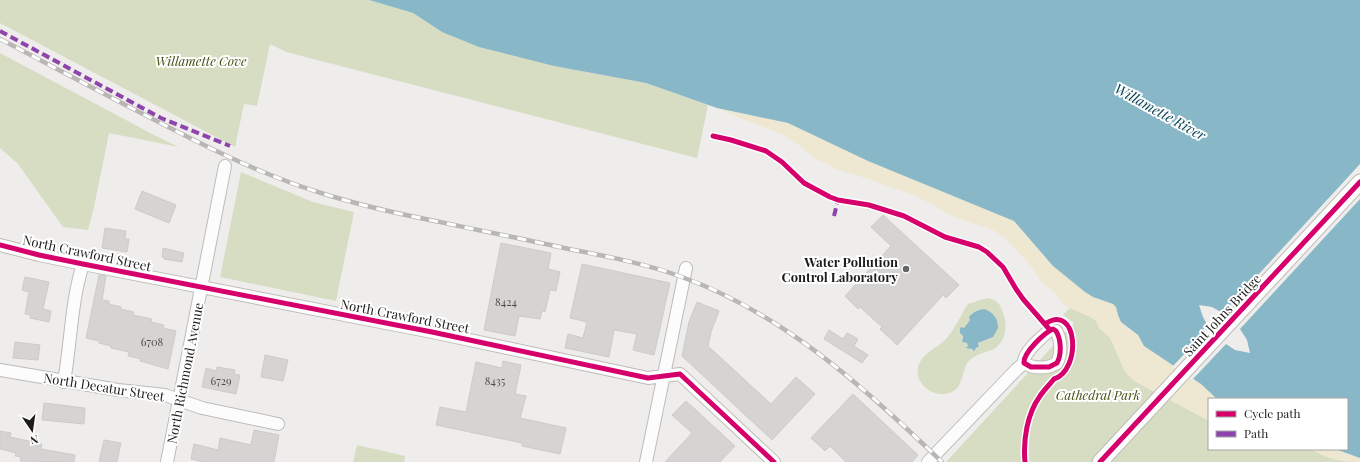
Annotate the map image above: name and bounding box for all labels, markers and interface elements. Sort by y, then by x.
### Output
park label: Willamette Cove [155,52,247,69]
water label: Willamette River [1111,79,1210,145]
street label: North Crawford Street [21,231,153,275]
place label: Water Pollution Control Laboratory [782,253,898,285]
marker: Water Pollution Control Laboratory [901,264,911,274]
street label: Saint Johns Bridge [1179,270,1264,359]
house number: 8424 [495,294,517,309]
street label: North Crawford Street [339,295,471,336]
street label: North Richmond Avenue [163,301,207,445]
house number: 6708 [141,334,164,349]
street label: North Decatur Street [43,369,166,404]
house number: 6729 [210,373,232,388]
house number: 8435 [485,373,506,388]
park label: Cathedral Park [1056,386,1141,403]
legend [1208,398,1348,450]
text: Cycle path [1244,405,1301,421]
north arrow [12,410,52,450]
text: Path [1244,425,1268,441]
text: N [29,432,40,448]

